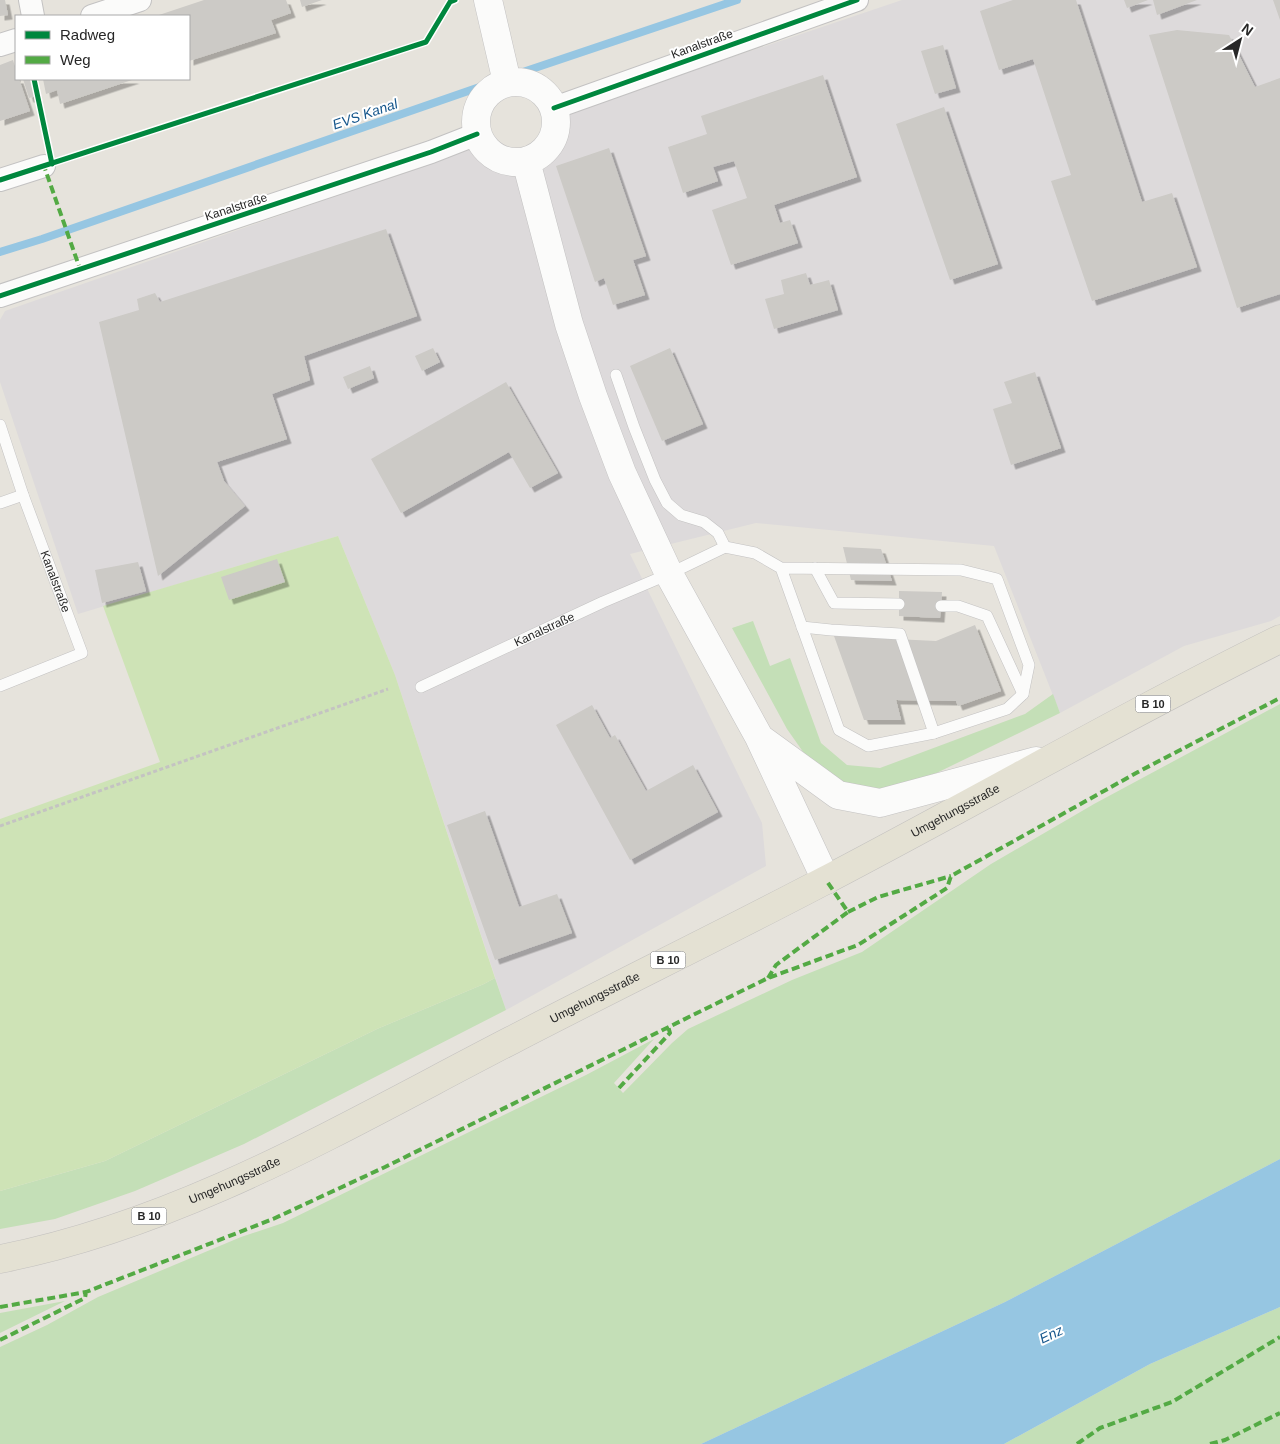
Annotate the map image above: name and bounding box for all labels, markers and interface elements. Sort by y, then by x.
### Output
legend [15,15,190,80]
north arrow [1215,15,1265,65]
text: N [1239,20,1256,39]
text: Radweg [60,26,115,43]
street label: Kanalstraße [669,26,735,62]
text: Weg [60,51,91,68]
water label: EVS Kanal [330,95,400,133]
street label: Kanalstraße [203,190,269,224]
street label: Kanalstraße [37,549,73,615]
street label: Kanalstraße [512,609,577,650]
road number: B 10 [1136,696,1170,712]
street label: Umgehungsstraße [908,781,1002,841]
road number: B 10 [650,952,686,968]
street label: Umgehungsstraße [548,969,642,1026]
street label: Umgehungsstraße [187,1154,283,1207]
road number: B 10 [132,1208,166,1224]
water label: Enz [1037,1322,1065,1346]

